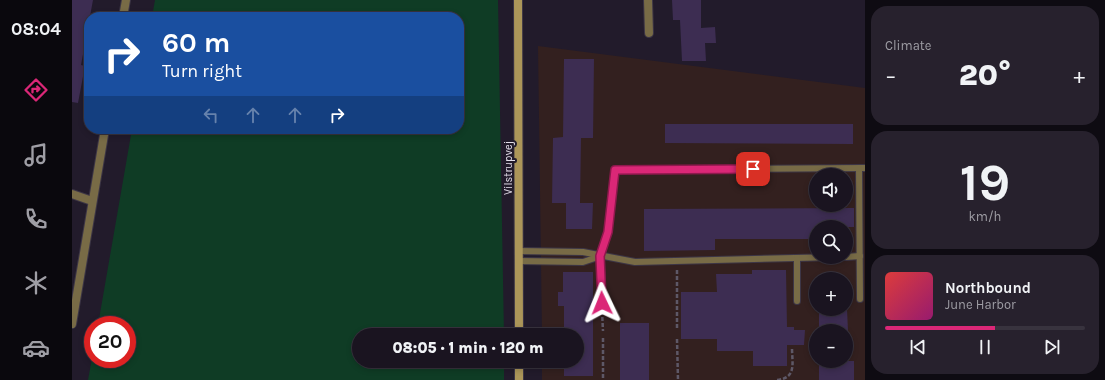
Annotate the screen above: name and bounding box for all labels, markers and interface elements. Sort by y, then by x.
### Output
text: 08:04 [11,18,61,40]
text: 60 m [162,26,230,59]
icon: right [96,28,148,80]
text: Climate [885,38,931,53]
text: 20° [959,57,1011,93]
text: Turn right [162,60,242,82]
text: − [885,63,897,89]
text: + [1073,63,1085,89]
icon: directions [22,76,50,104]
icon: left [200,104,222,126]
icon: ahead [242,104,264,126]
icon: ahead [284,104,306,126]
icon: right [326,104,348,126]
icon: music [22,141,50,169]
street label: Vilstrupvej [502,141,515,195]
pin [736,152,770,186]
text: 19 [960,152,1010,213]
icon: arrive [742,158,764,180]
map controls [809,168,853,368]
button: sound [809,168,853,212]
icon: phone [22,205,50,233]
text: km/h [969,209,1001,224]
button: search [809,220,853,264]
icon: climate [22,269,50,297]
button: + [809,272,853,316]
text: Northbound [945,279,1031,297]
position arrow [581,282,623,324]
text: June Harbor [945,297,1016,312]
speed limit sign: 20 [84,316,136,368]
button: − [809,324,853,368]
icon: car [22,334,50,362]
icon: previous [907,336,929,358]
icon: pause [974,336,996,358]
icon: next [1041,336,1063,358]
text: 08:05 · 1 min · 120 m [393,339,543,357]

